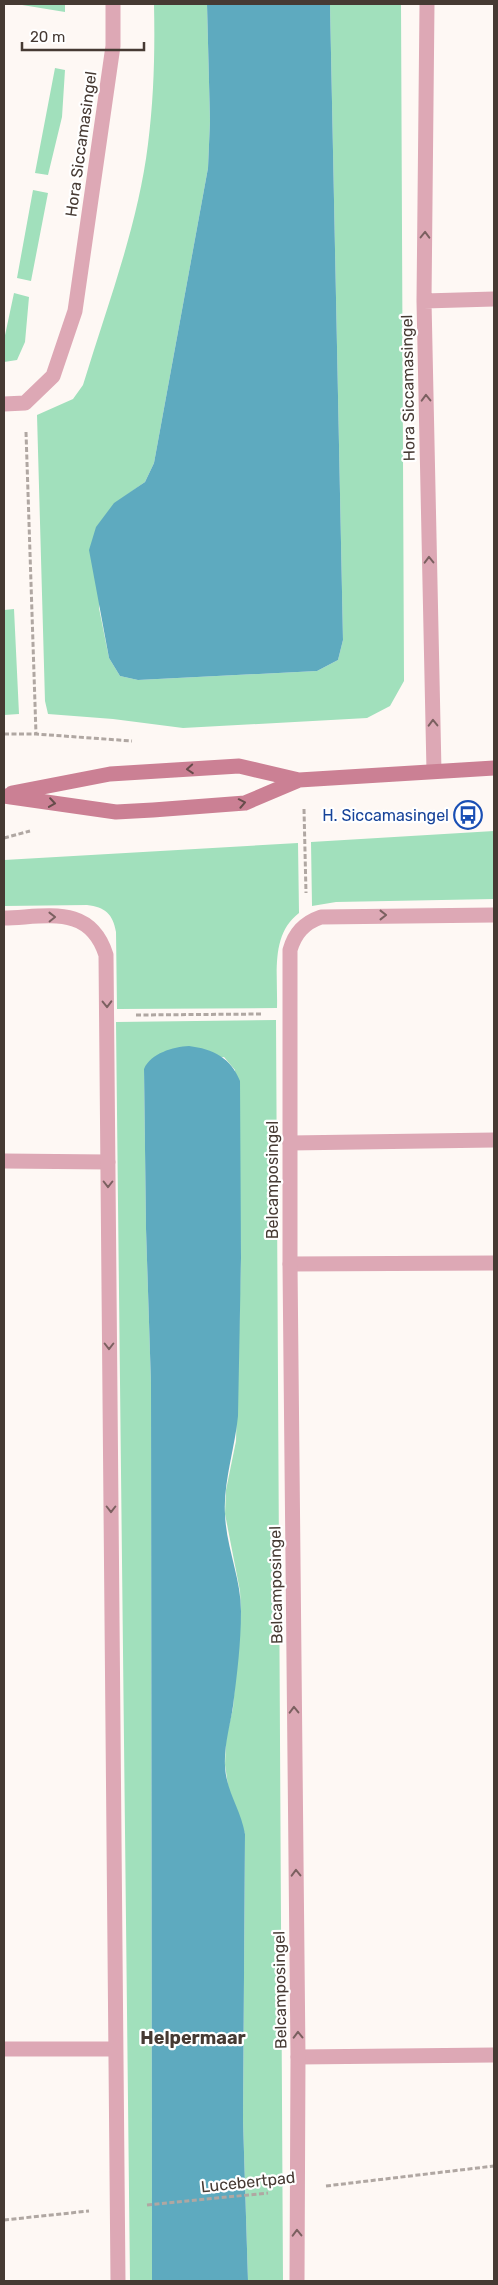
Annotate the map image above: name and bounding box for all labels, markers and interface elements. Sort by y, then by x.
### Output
scale bar [22,20,145,52]
text: 20 m [30,28,65,46]
street label: Hora Siccamasingel [61,70,101,218]
one-way arrow [420,231,430,238]
street label: Hora Siccamasingel [397,314,419,462]
one-way arrow [421,393,431,401]
one-way arrow [424,556,435,564]
one-way arrow [428,718,438,726]
one-way arrow [186,763,194,774]
one-way arrow [48,797,56,808]
one-way arrow [238,798,247,808]
bus stop icon: H. Siccamasingel [453,800,483,830]
place label: H. Siccamasingel [322,806,449,825]
one-way arrow [380,910,387,920]
one-way arrow [49,912,57,922]
one-way arrow [102,1000,112,1008]
street label: Belcamposingel [263,1121,282,1239]
one-way arrow [103,1180,113,1188]
one-way arrow [104,1342,115,1350]
one-way arrow [106,1505,116,1513]
street label: Belcamposingel [265,1526,287,1644]
one-way arrow [289,1706,299,1714]
one-way arrow [291,1868,301,1876]
street label: Belcamposingel [269,1931,291,2049]
district label: Helpermaar [140,2027,246,2049]
one-way arrow [293,2031,303,2038]
street label: Lucebertpad [200,2168,296,2196]
one-way arrow [291,2228,302,2236]

